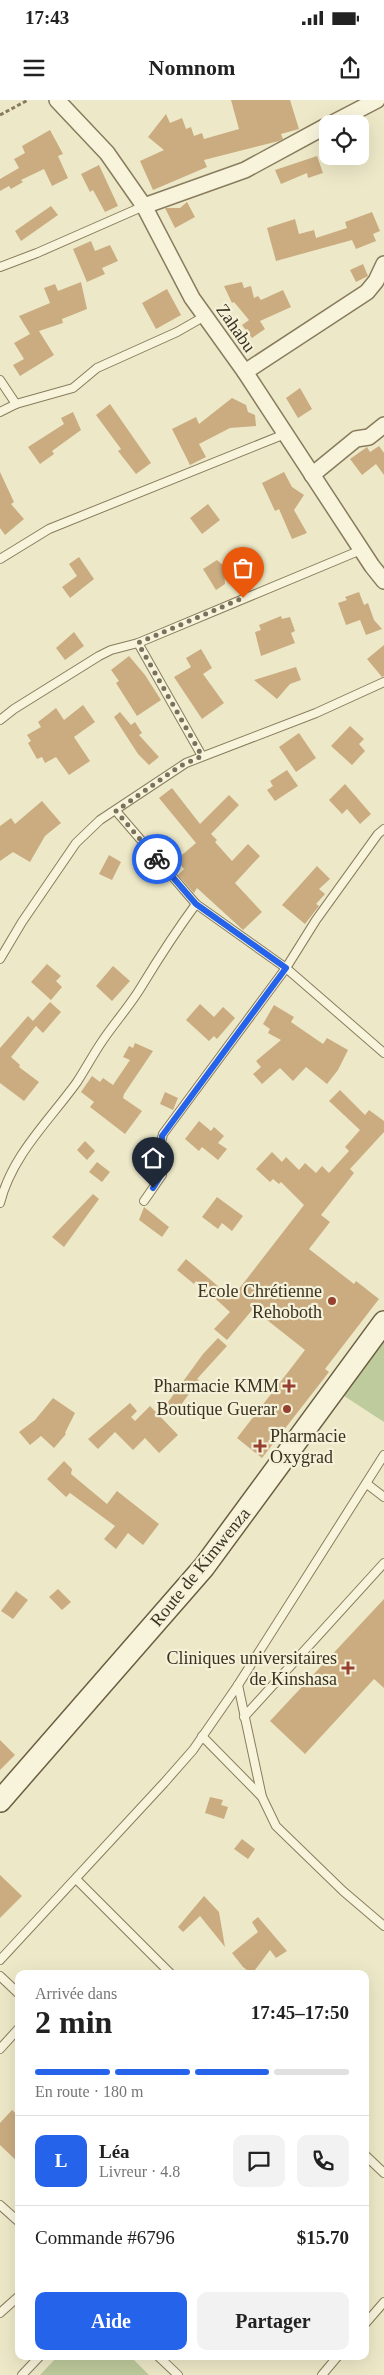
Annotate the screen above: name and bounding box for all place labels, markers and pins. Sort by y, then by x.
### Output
pin [222,547,264,598]
pin [132,1137,174,1188]
place label: Ecole Chrétienne Rehoboth [198,1281,322,1322]
marker: Ecole Chrétienne Rehoboth [326,1295,338,1307]
place label: Pharmacie KMM [154,1376,279,1396]
marker: Pharmacie KMM [283,1380,295,1392]
place label: Boutique Guerar [157,1399,277,1419]
marker: Boutique Guerar [281,1403,293,1415]
place label: Pharmacie Oxygrad [270,1426,346,1467]
marker: Pharmacie Oxygrad [254,1440,266,1452]
place label: Cliniques universitaires de Kinshasa [167,1648,337,1689]
marker: Cliniques universitaires de Kinshasa [341,1661,355,1675]

